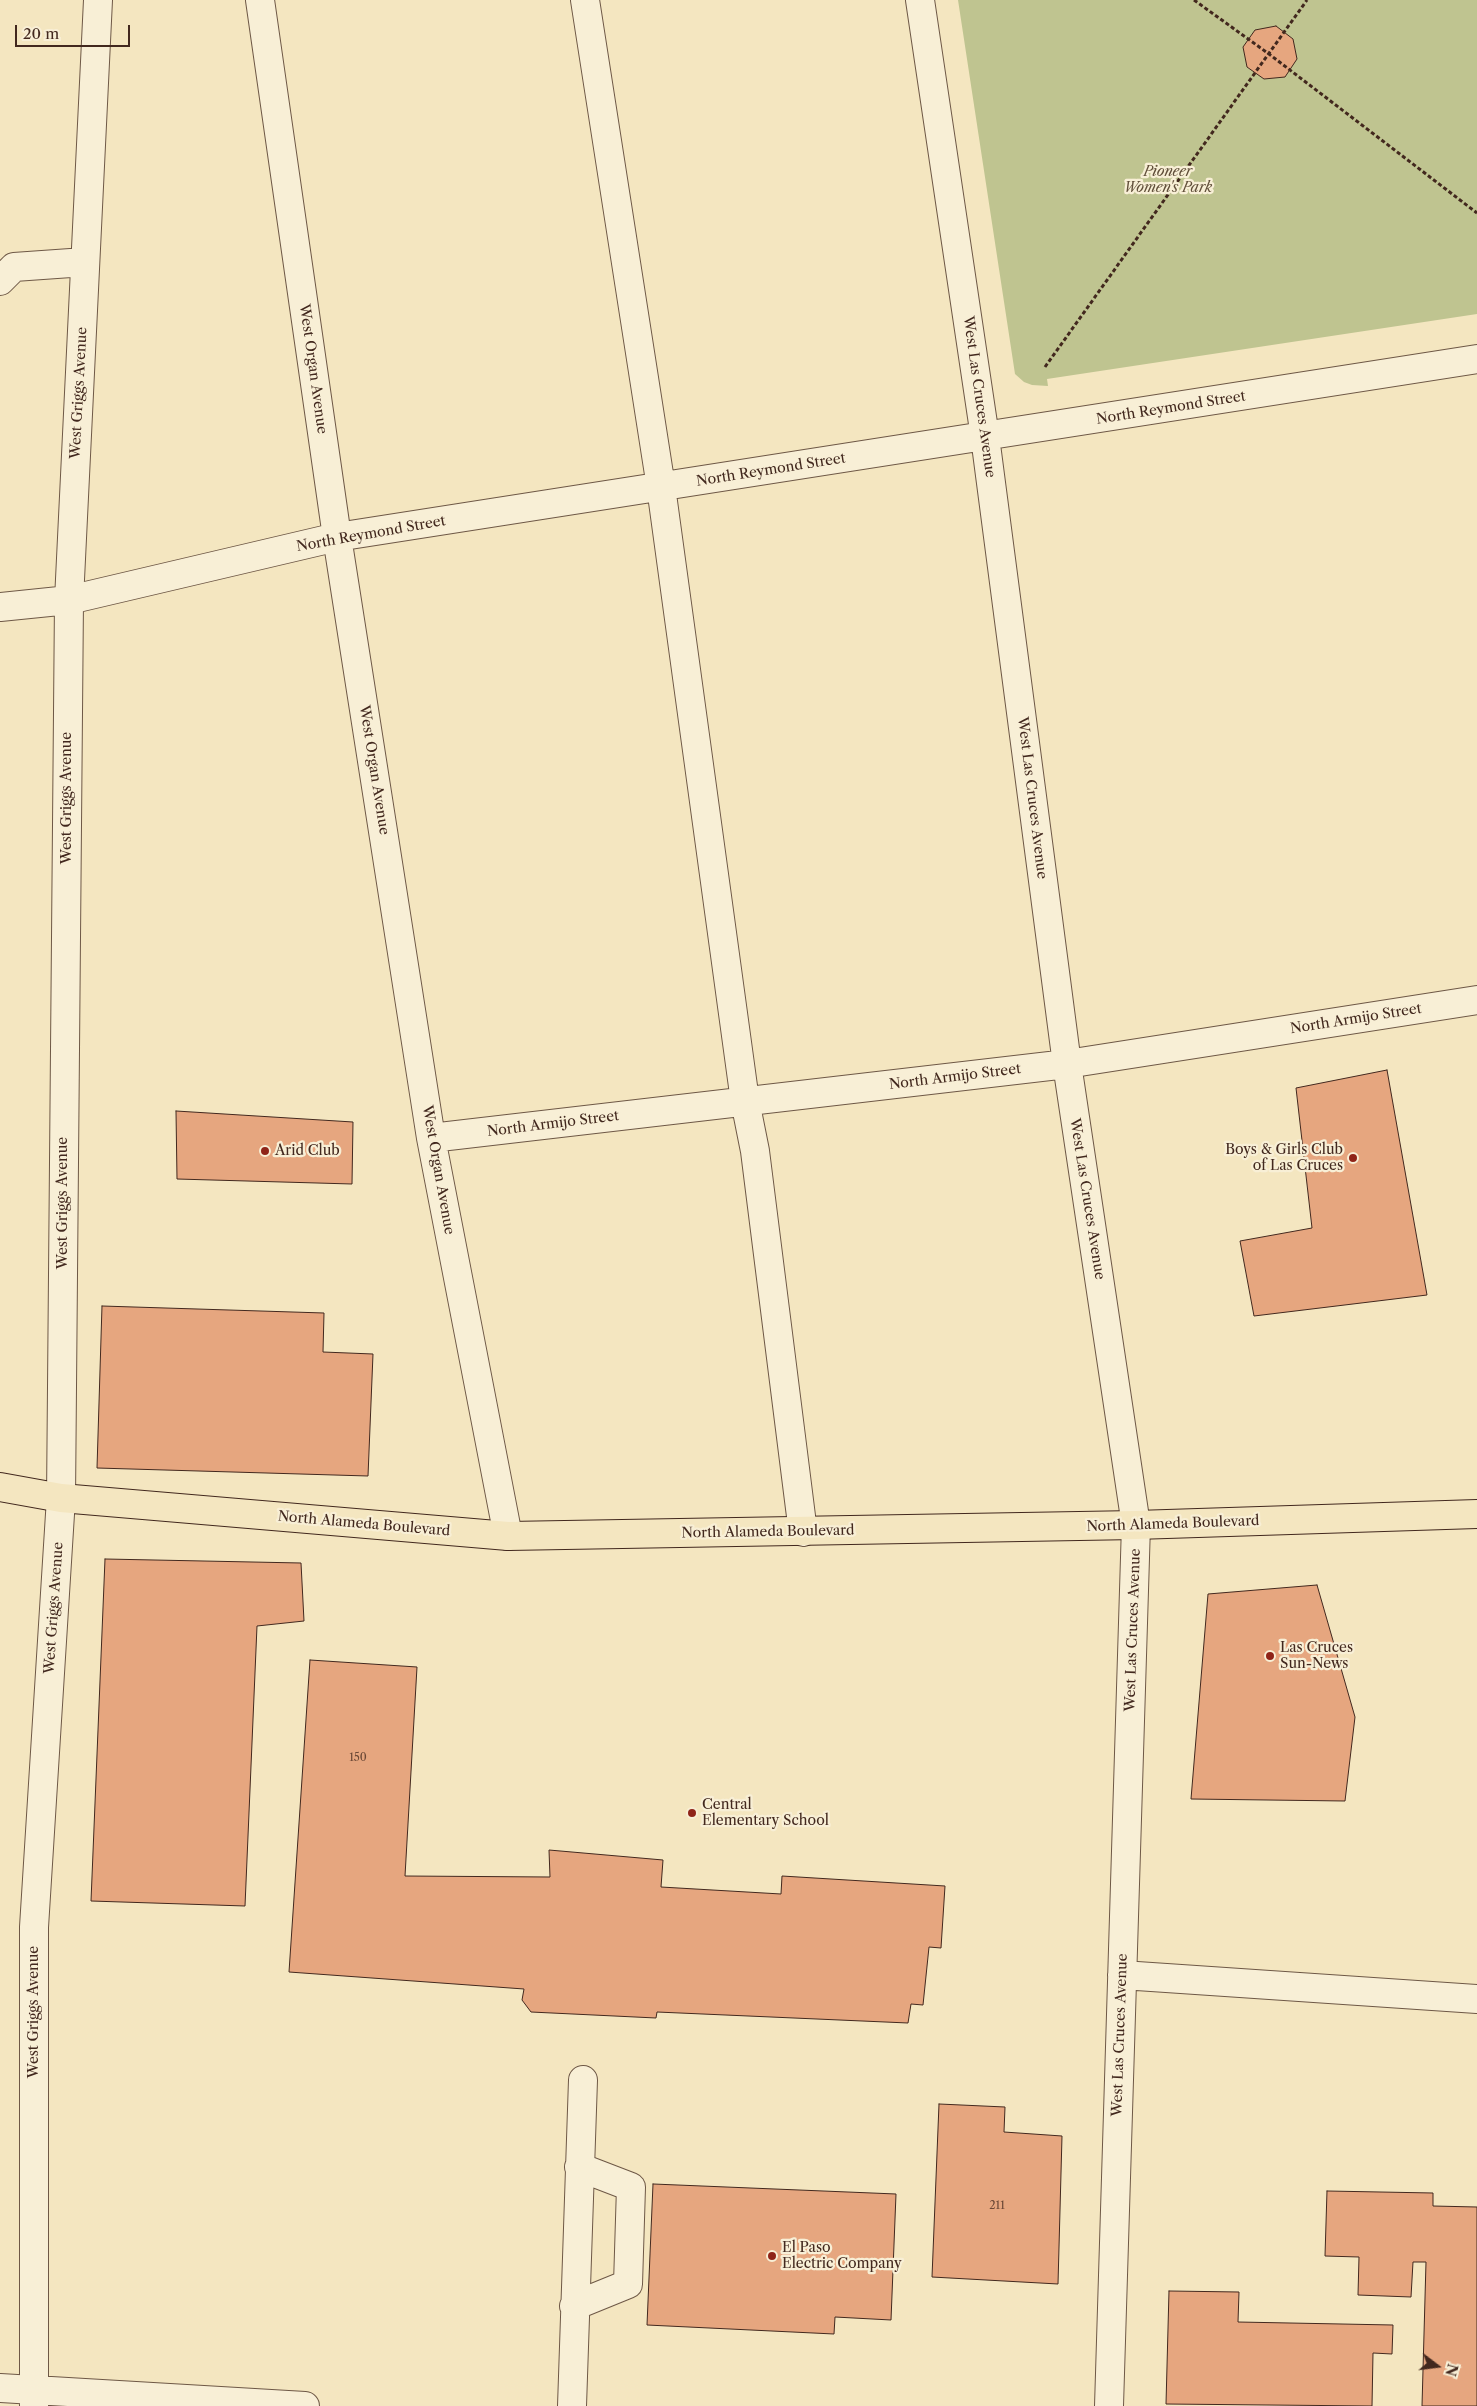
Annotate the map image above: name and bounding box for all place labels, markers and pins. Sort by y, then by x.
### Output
place label: Boys & Girls Club of Las Cruces [1225,1142,1343,1174]
place label: Arid Club [275,1143,340,1159]
marker: Arid Club [259,1145,271,1157]
marker: Boys & Girls Club of Las Cruces [1347,1152,1359,1164]
place label: Las Cruces Sun-News [1280,1640,1353,1672]
marker: Las Cruces Sun-News [1264,1650,1276,1662]
place label: Central Elementary School [702,1797,829,1830]
marker: Central Elementary School [686,1807,698,1819]
place label: El Paso Electric Company [782,2240,902,2272]
marker: El Paso Electric Company [766,2250,778,2262]

